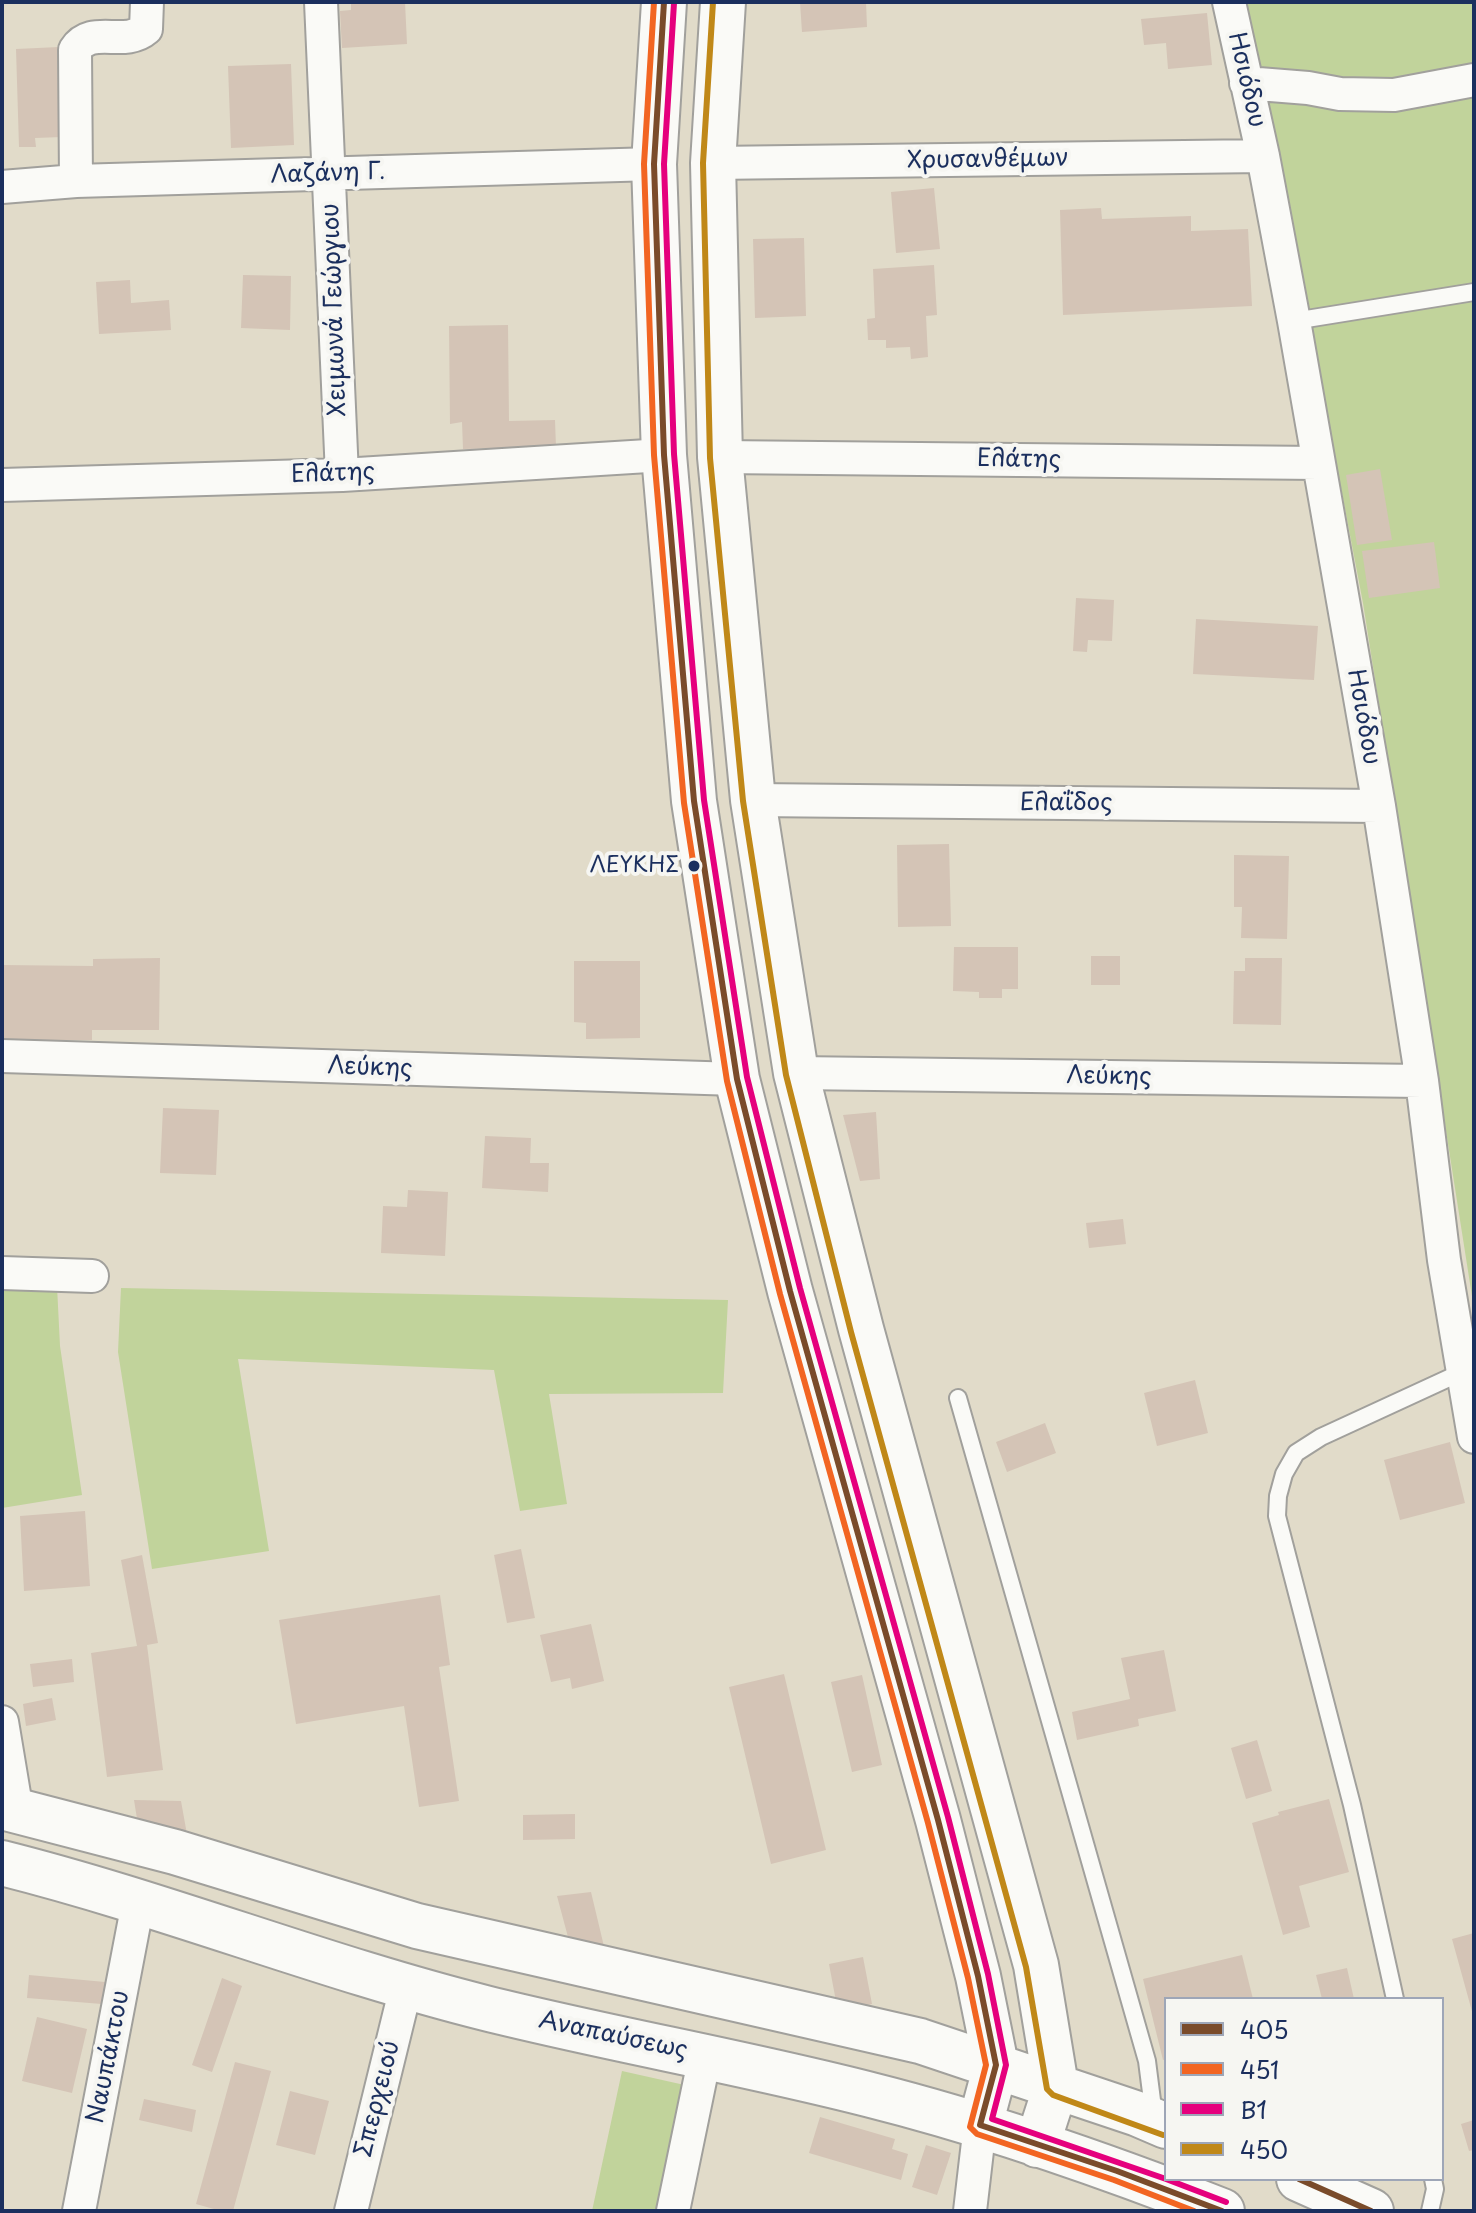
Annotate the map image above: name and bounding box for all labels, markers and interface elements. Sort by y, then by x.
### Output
street label: Ησιόδου [1221,30,1271,130]
street label: Χρυσανθέμων [907,144,1069,176]
street label: Λαζάνη Γ. [270,158,386,190]
street label: Χειμωνά Γεώργιου [317,203,353,417]
street label: Ελάτης [977,445,1061,475]
street label: Ελάτης [290,458,376,490]
street label: Ησιόδου [1340,667,1386,767]
street label: Ελαΐδος [1020,789,1112,817]
place label: ΛΕΥΚΗΣ [590,853,679,879]
marker: ΛΕΥΚΗΣ [686,858,702,874]
street label: Λεύκης [327,1052,413,1084]
street label: Λεύκης [1066,1062,1152,1092]
street label: Ναυπάκτου [82,1988,136,2126]
legend [1164,1997,1444,2181]
street label: Αναπαύσεως [536,2006,690,2066]
text: 405 [1240,2011,1289,2047]
street label: Σπερχειού [350,2038,406,2160]
text: 451 [1240,2051,1279,2087]
text: Β1 [1240,2091,1267,2127]
text: 450 [1240,2131,1288,2167]

